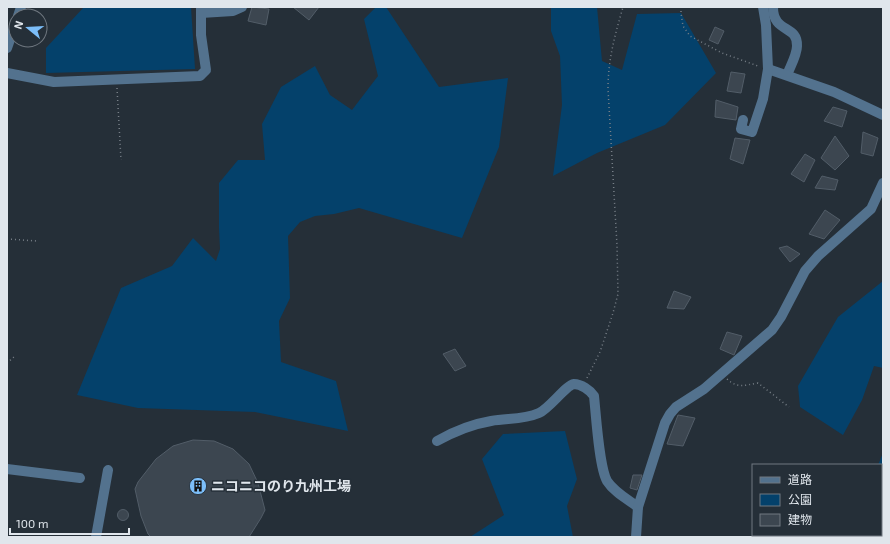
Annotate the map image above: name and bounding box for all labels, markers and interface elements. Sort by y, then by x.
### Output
north arrow [8,8,48,48]
text: N [11,19,25,31]
legend [752,464,882,536]
text: 道路 [788,472,812,486]
building icon: ニコニコのり九州工場 [188,476,208,496]
place label: ニコニコのり九州工場 [211,477,351,494]
text: 公園 [788,492,812,506]
scale bar [10,510,129,536]
text: 建物 [788,512,812,526]
text: 100 m [16,516,48,530]

